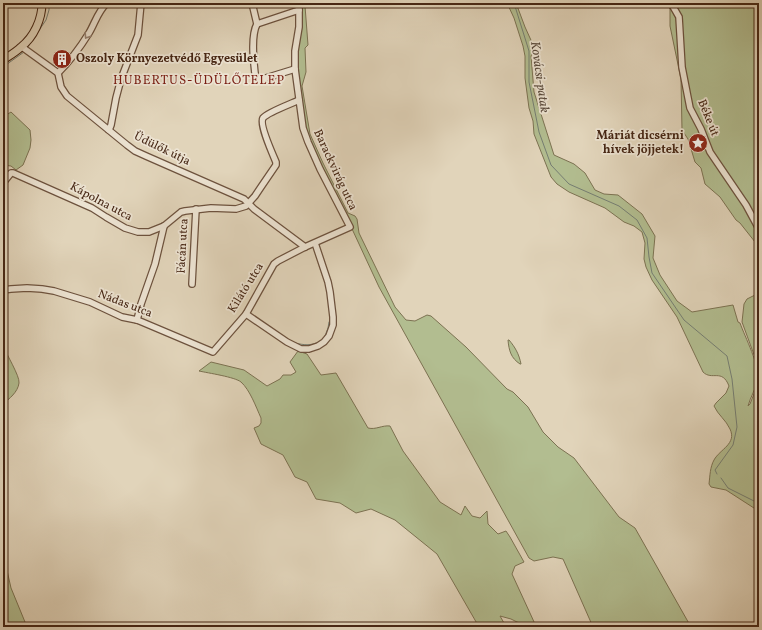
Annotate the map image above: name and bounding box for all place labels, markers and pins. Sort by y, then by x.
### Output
building icon: Oszoly Környezetvédő Egyesület [51,48,73,70]
place label: Oszoly Környezetvédő Egyesület [76,51,258,67]
place label: Máriát dicsérni hívek jöjjetek! [596,128,684,158]
place icon: Máriát dicsérni hívek jöjjetek! [687,132,709,154]

